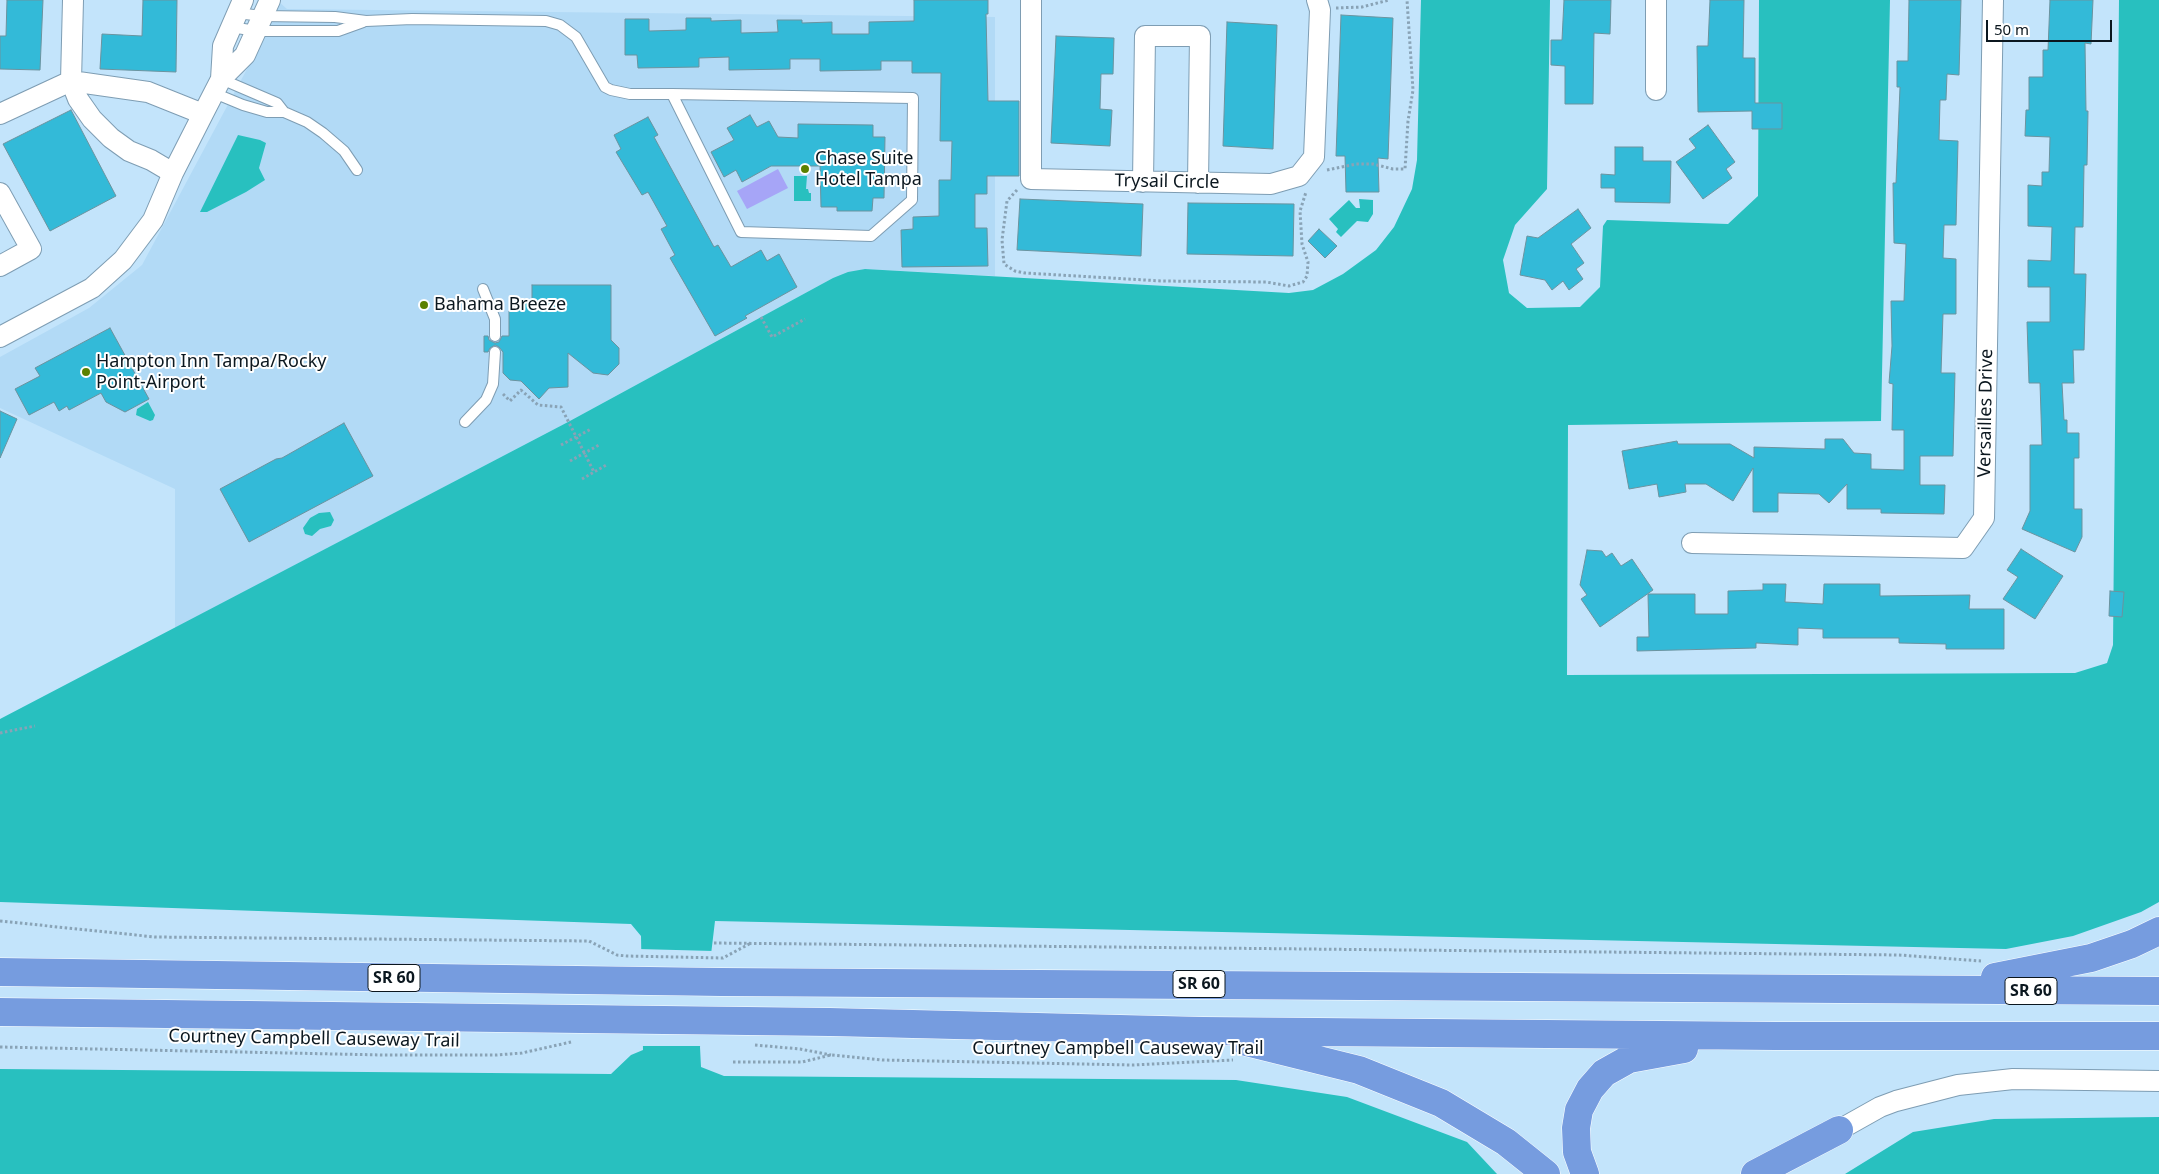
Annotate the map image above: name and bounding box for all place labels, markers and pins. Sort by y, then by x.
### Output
place label: Chase Suite Hotel Tampa [815,148,922,190]
marker: Chase Suite Hotel Tampa [799,163,811,175]
place label: Bahama Breeze [434,294,566,316]
marker: Bahama Breeze [418,299,430,311]
place label: Hampton Inn Tampa/Rocky Point-Airport [96,351,326,394]
marker: Hampton Inn Tampa/Rocky Point-Airport [80,366,92,378]

